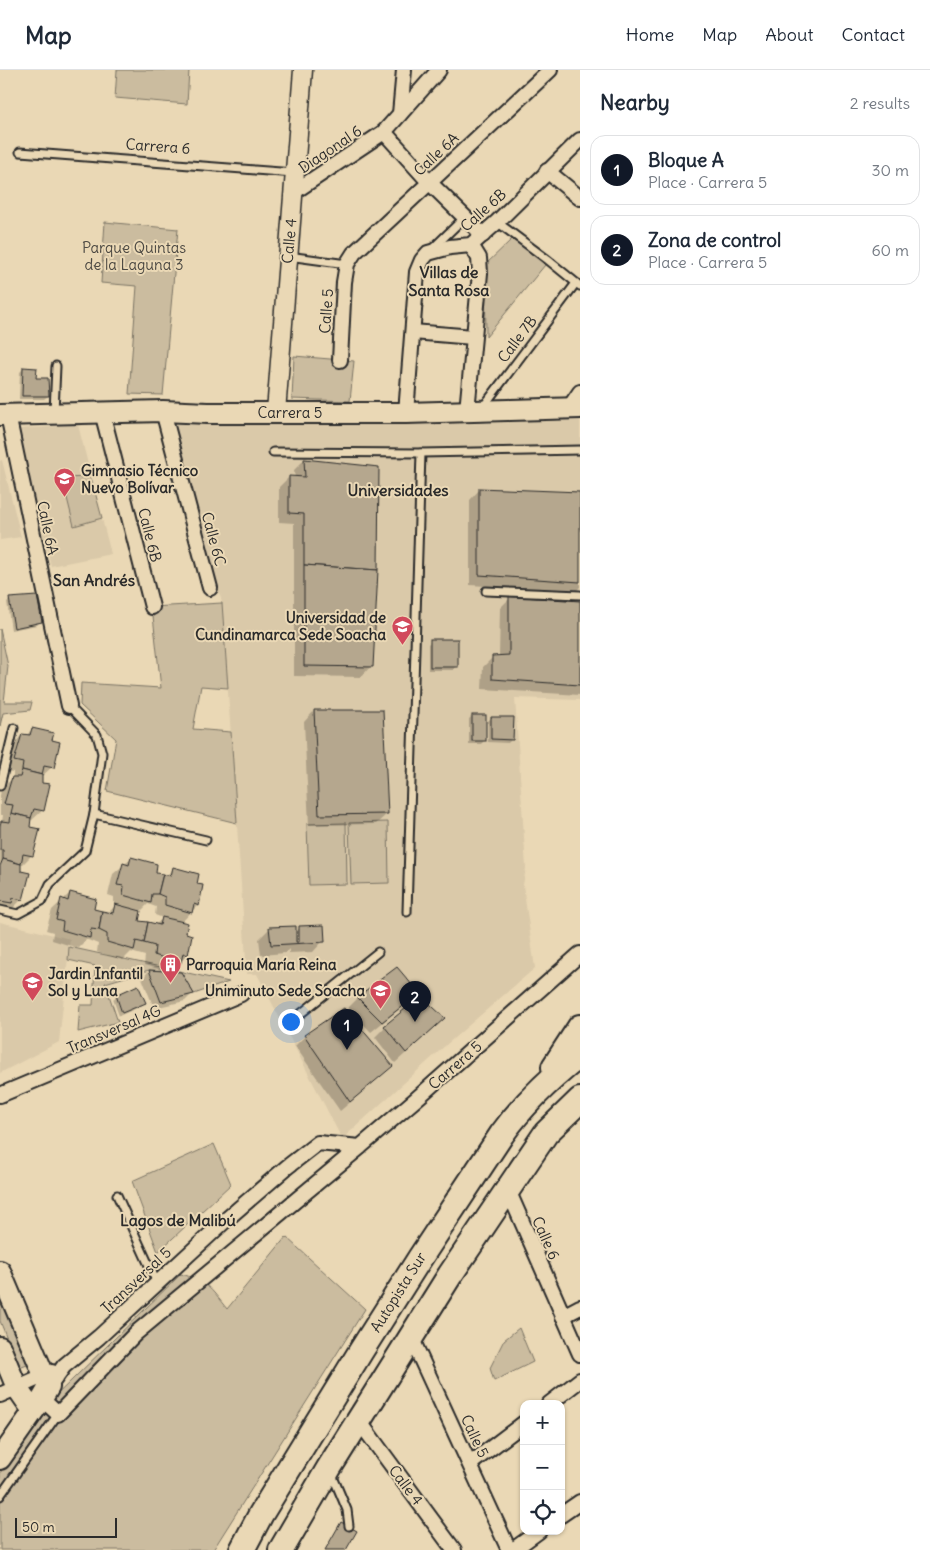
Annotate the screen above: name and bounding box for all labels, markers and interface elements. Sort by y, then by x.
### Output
text: Map [25,20,72,50]
text: Home [626,23,674,46]
text: Map [702,23,737,46]
text: About [765,23,813,46]
text: Contact [841,23,905,46]
text: Nearby [600,89,670,116]
text: 2 results [850,93,910,113]
street label: Diagonal 6 [295,121,365,177]
street label: Calle 6A [409,128,463,180]
street label: Carrera 6 [125,134,191,158]
text: Bloque A [648,148,724,172]
text: 1 [614,160,620,180]
text: 30 m [872,160,909,180]
text: Place · Carrera 5 [648,172,767,192]
street label: Calle 6B [456,184,510,236]
street label: Calle 4 [278,217,300,264]
text: Zona de control [648,228,781,252]
park label: Parque Quintas de la Laguna 3 [82,238,186,274]
text: 2 [613,240,621,260]
text: 60 m [871,240,909,260]
text: Place · Carrera 5 [648,252,767,272]
district label: Villas de Santa Rosa [409,262,489,300]
street label: Calle 5 [315,288,337,334]
street label: Calle 7B [493,312,541,366]
street label: Carrera 5 [258,403,322,422]
place label: Gimnasio Técnico Nuevo Bolívar [81,461,199,497]
school or university icon: Gimnasio Técnico Nuevo Bolívar [53,467,77,498]
district label: Universidades [347,480,449,500]
street label: Calle 6A [33,499,63,557]
street label: Calle 6B [134,506,166,564]
street label: Calle 6C [198,510,230,568]
district label: San Andrés [53,570,135,590]
place label: Universidad de Cundinamarca Sede Soacha [195,608,386,644]
school or university icon: Universidad de Cundinamarca Sede Soacha [390,614,414,645]
building icon: Parroquia María Reina [158,952,182,983]
place label: Parroquia María Reina [186,955,337,975]
place label: Jardin Infantil Sol y Luna [48,964,143,1001]
school or university icon: Jardin Infantil Sol y Luna [20,970,44,1001]
school or university icon: Uniminuto Sede Soacha [369,978,393,1009]
place label: Uniminuto Sede Soacha [205,981,365,1000]
pin: 2 [399,981,431,1022]
street label: Transversal 4G [64,1001,164,1057]
your location [278,1009,304,1035]
pin: 1 [331,1009,363,1050]
street label: Carrera 5 [424,1037,486,1093]
district label: Lagos de Malibú [120,1210,237,1231]
street label: Calle 6 [528,1213,564,1263]
street label: Transversal 5 [97,1243,175,1317]
street label: Autopista Sur [366,1248,430,1336]
map controls [520,1400,565,1535]
button: + [520,1400,565,1445]
street label: Calle 5 [457,1411,493,1461]
button: − [520,1445,565,1490]
street label: Calle 4 [385,1461,427,1509]
button: locate [520,1490,565,1535]
scale bar [15,1515,118,1538]
text: 50 m [22,1518,55,1536]

